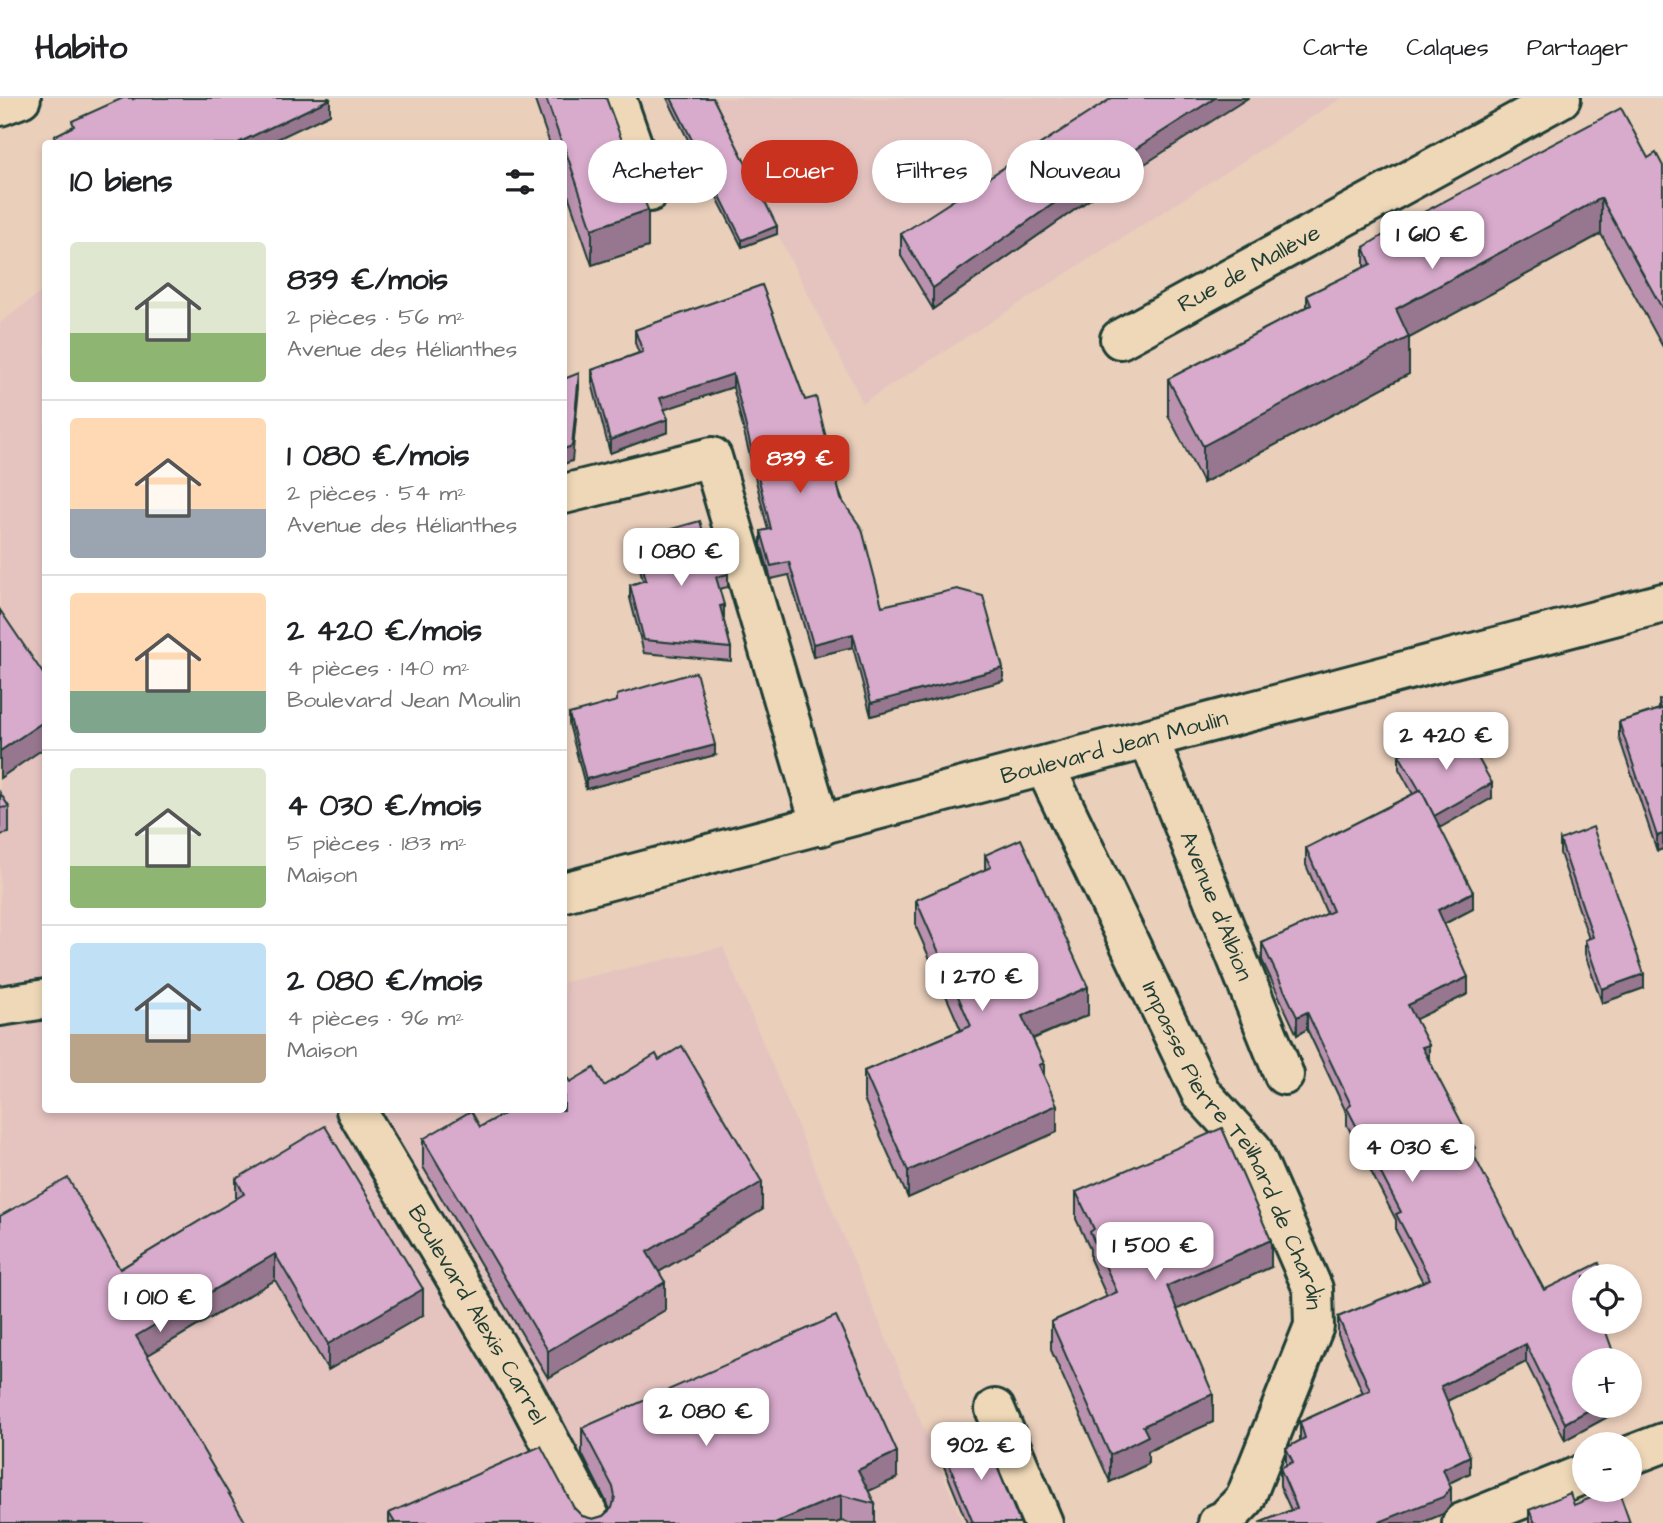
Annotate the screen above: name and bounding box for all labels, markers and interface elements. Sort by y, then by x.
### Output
text: Habito [35,25,127,71]
text: Carte [1303,31,1368,65]
text: Calques [1406,31,1489,65]
text: Partager [1527,31,1628,65]
chip: Acheter [588,140,727,203]
chip: Louer [741,140,858,203]
chip: Filtres [872,140,992,203]
chip: Nouveau [1006,140,1144,203]
text: 10 biens [70,161,172,203]
icon: filters [501,163,539,201]
pin: 1 610 € [1367,212,1497,271]
street label: Rue de Mallève [1172,217,1326,320]
text: 1 610 € [1396,218,1468,250]
text: 839 €/mois [287,259,448,301]
icon: home [126,270,210,354]
text: 2 pièces · 56 m² [287,301,465,333]
text: Avenue des Hélianthes [287,333,517,365]
text: 1 080 €/mois [287,435,470,477]
pin: 839 € [751,436,849,495]
text: 839 € [766,442,834,474]
icon: home [126,446,210,530]
text: 2 pièces · 54 m² [287,477,466,509]
text: Avenue des Hélianthes [287,509,517,541]
pin: 1 080 € [616,528,746,588]
text: 1 080 € [639,535,723,567]
text: 2 420 €/mois [287,610,482,652]
icon: home [126,621,210,705]
text: 4 pièces · 140 m² [287,652,470,684]
text: Boulevard Jean Moulin [287,684,521,716]
street label: Boulevard Jean Moulin [997,702,1231,792]
pin: 2 420 € [1381,712,1511,772]
text: 2 420 € [1399,719,1493,751]
text: 4 030 €/mois [287,785,482,827]
icon: home [126,796,210,880]
street label: Avenue d'Albion [1172,826,1261,986]
text: 5 pièces · 183 m² [287,827,467,859]
text: Maison [287,859,357,891]
pin: 1 270 € [917,954,1047,1013]
text: 2 080 €/mois [287,960,483,1002]
text: 1 270 € [941,960,1023,992]
icon: home [126,971,210,1055]
street label: Impasse Pierre Teilhard de Chardin [1134,976,1330,1310]
text: 4 pièces · 96 m² [287,1002,464,1034]
text: Maison [287,1034,357,1066]
pin: 4 030 € [1347,1124,1477,1184]
text: 4 030 € [1365,1131,1459,1163]
street label: Boulevard Alexis Carrel [400,1199,554,1430]
pin: 1 500 € [1090,1222,1220,1282]
text: 1 500 € [1113,1229,1197,1261]
map controls [1572,1264,1642,1502]
button: locate [1572,1264,1642,1334]
pin: 1 010 € [95,1274,225,1334]
text: 1 010 € [124,1281,196,1313]
button: + [1572,1348,1642,1418]
pin: 2 080 € [641,1388,771,1448]
text: 2 080 € [659,1395,753,1427]
pin: 902 € [932,1422,1030,1482]
text: 902 € [947,1429,1015,1461]
button: − [1572,1432,1642,1502]

